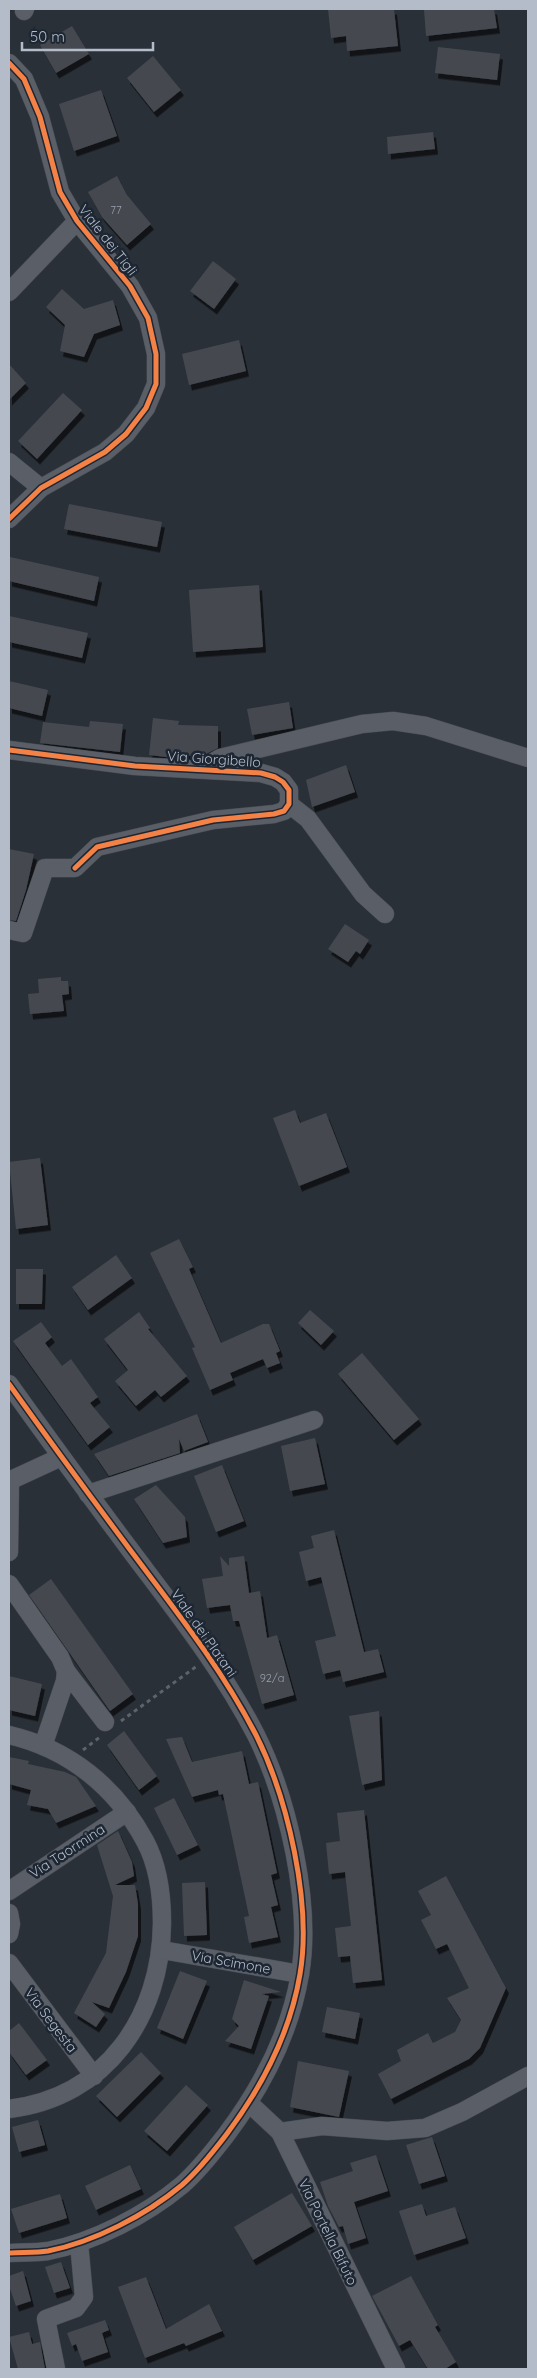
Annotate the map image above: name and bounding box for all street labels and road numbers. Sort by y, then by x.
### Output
street label: Viale dei Tigli [75,201,141,279]
street label: Via Giorgibello [167,747,261,771]
street label: Viale dei Platani [167,1586,241,1680]
street label: Via Taormina [26,1820,108,1882]
street label: Via Scimone [190,1946,272,1978]
street label: Via Segesta [21,1984,81,2056]
street label: Via Portella Bifuto [294,2176,362,2288]

